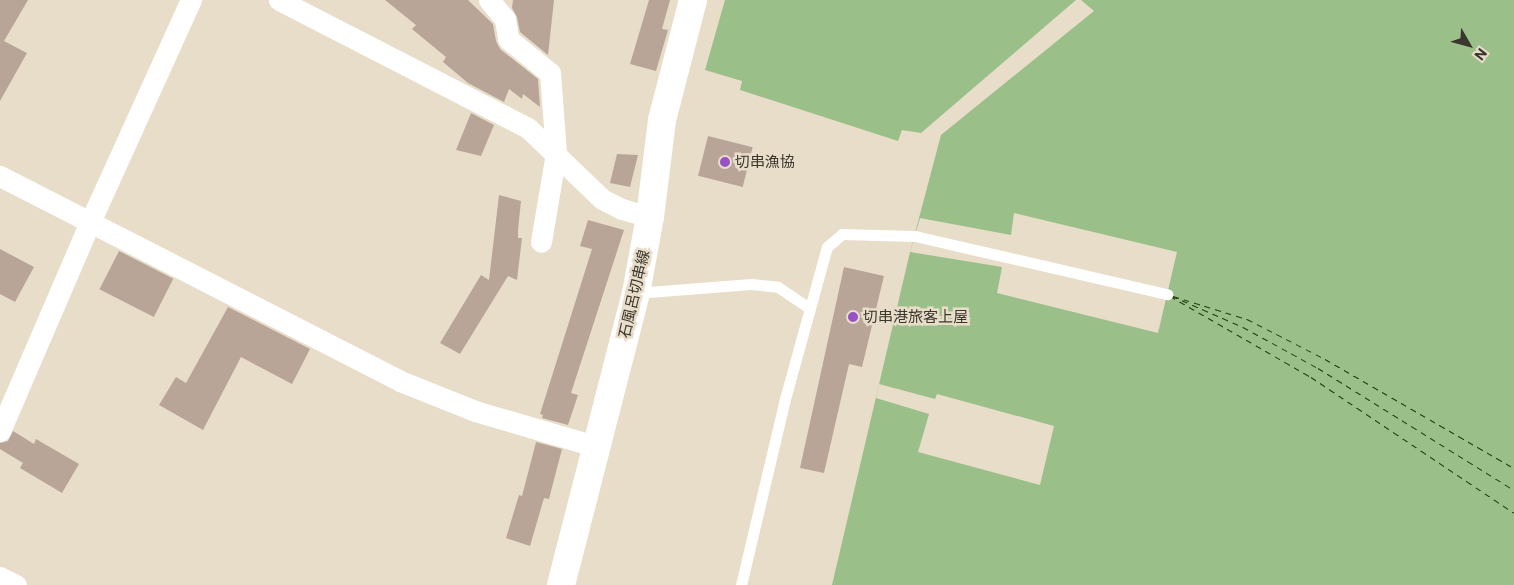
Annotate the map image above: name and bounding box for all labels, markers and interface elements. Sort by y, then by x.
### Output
north arrow [1444,20,1494,70]
text: N [1471,45,1491,64]
place label: 切串漁協 [735,153,795,171]
marker: 切串漁協 [719,156,731,168]
street label: 石風呂切串線 [615,248,653,340]
place label: 切串港旅客上屋 [863,308,968,326]
marker: 切串港旅客上屋 [847,311,859,323]

